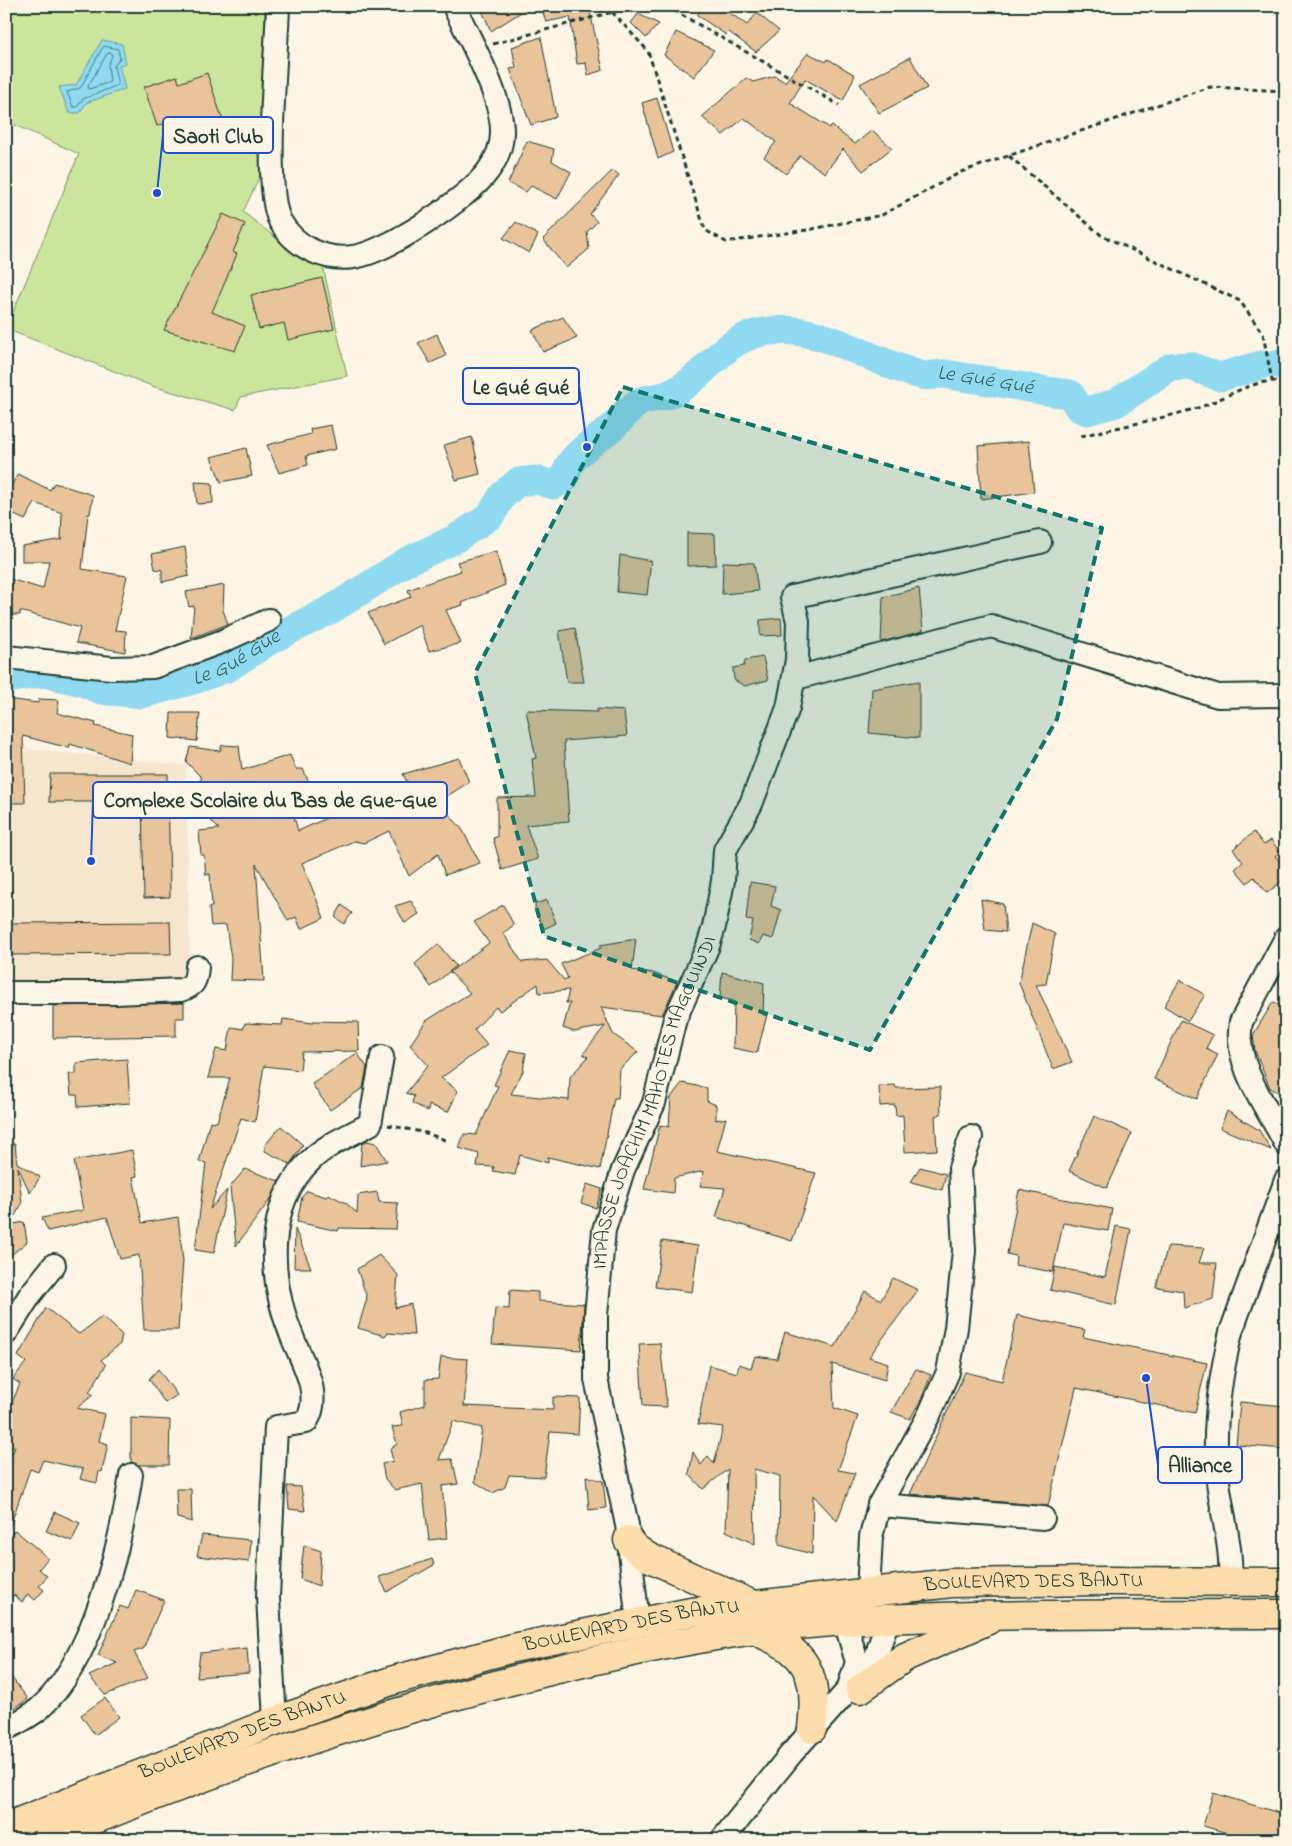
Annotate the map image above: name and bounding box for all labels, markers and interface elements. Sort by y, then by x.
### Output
callout: Saoti Club [163,117,273,153]
text: Saoti Club [173,123,264,153]
water label: Le Gué Gué [936,359,1037,404]
callout: Le Gué Gué [463,368,579,404]
text: Le Gué Gué [473,374,570,404]
water label: Le Gué Gué [188,621,287,694]
callout: Complexe Scolaire du Bas de Gue-Gue [93,782,447,818]
text: Complexe Scolaire du Bas de Gue-Gue [103,787,437,817]
street label: IMPASSE JOACHIM MAHOTES MAGOUINDI [586,933,725,1271]
callout: Alliance [1158,1447,1242,1483]
text: Alliance [1168,1452,1233,1482]
street label: BOULEVARD DES BANTU [921,1566,1143,1601]
street label: BOULEVARD DES BANTU [520,1592,741,1660]
street label: BOULEVARD DES BANTU [134,1683,350,1788]

